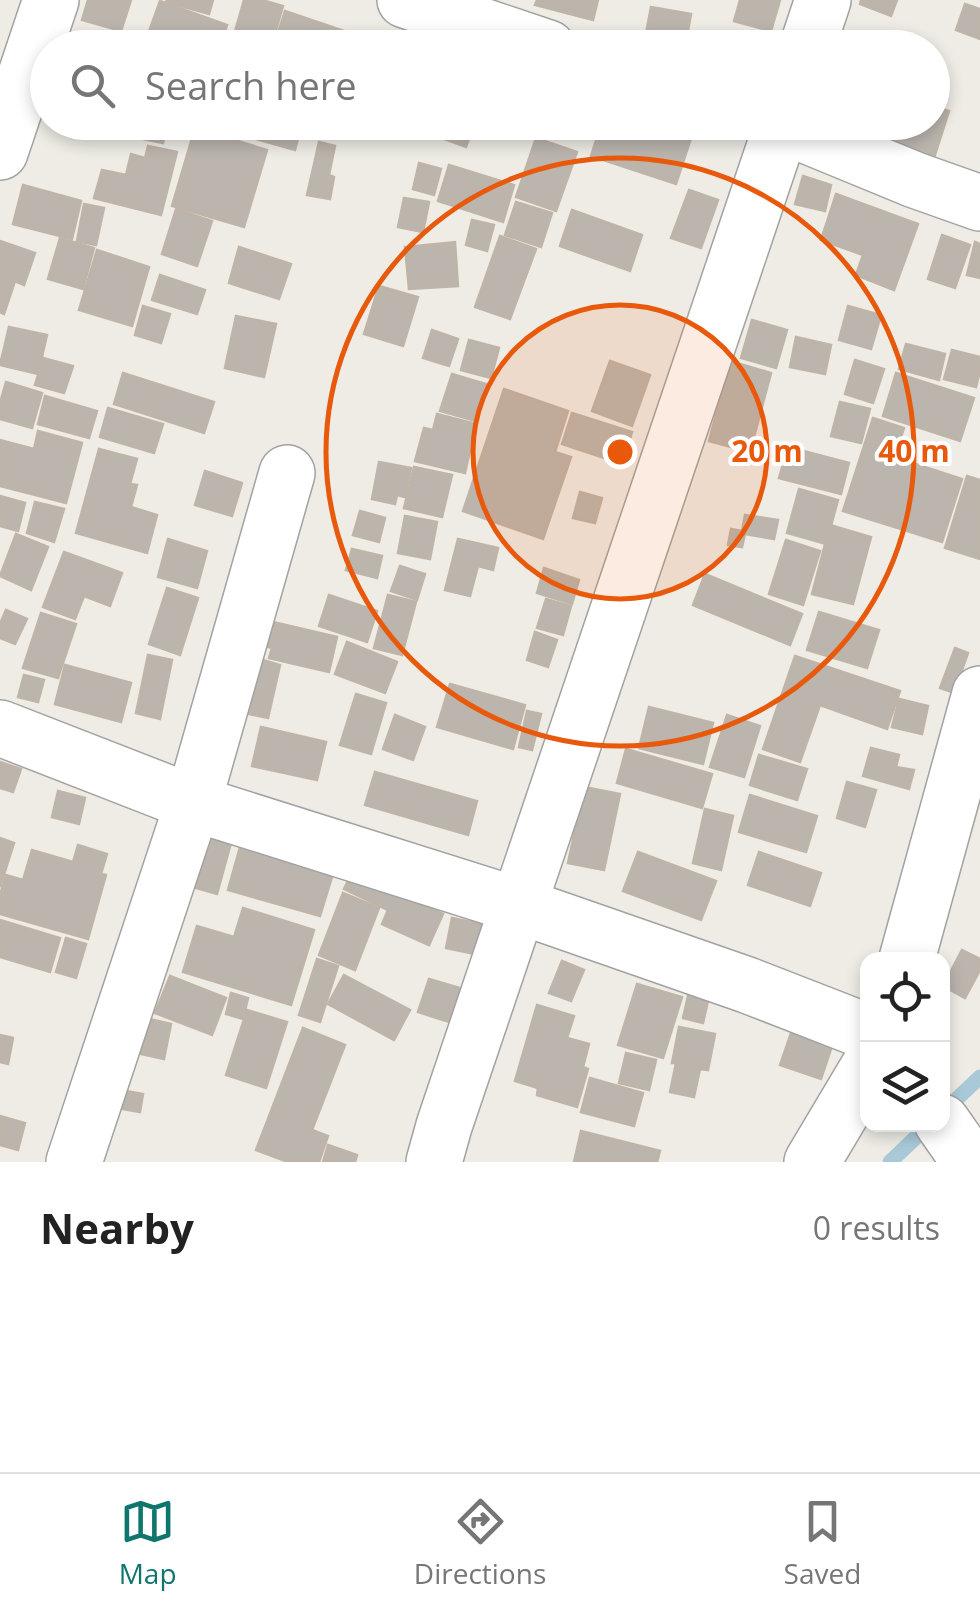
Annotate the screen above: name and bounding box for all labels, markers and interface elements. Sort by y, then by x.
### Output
search box [30,30,950,140]
icon: search [65,58,120,113]
text: Search here [145,59,357,111]
text: 20 m [731,430,803,471]
text: 40 m [878,430,950,471]
centre of rings [602,434,638,470]
map controls [860,952,950,1132]
button: locate [860,952,950,1042]
button: layers [860,1042,950,1132]
text: Nearby [40,1199,194,1256]
text: 0 results [813,1206,940,1249]
tab: Map [119,1494,177,1592]
tab: Directions [414,1494,546,1592]
tab: Saved [784,1494,861,1592]

